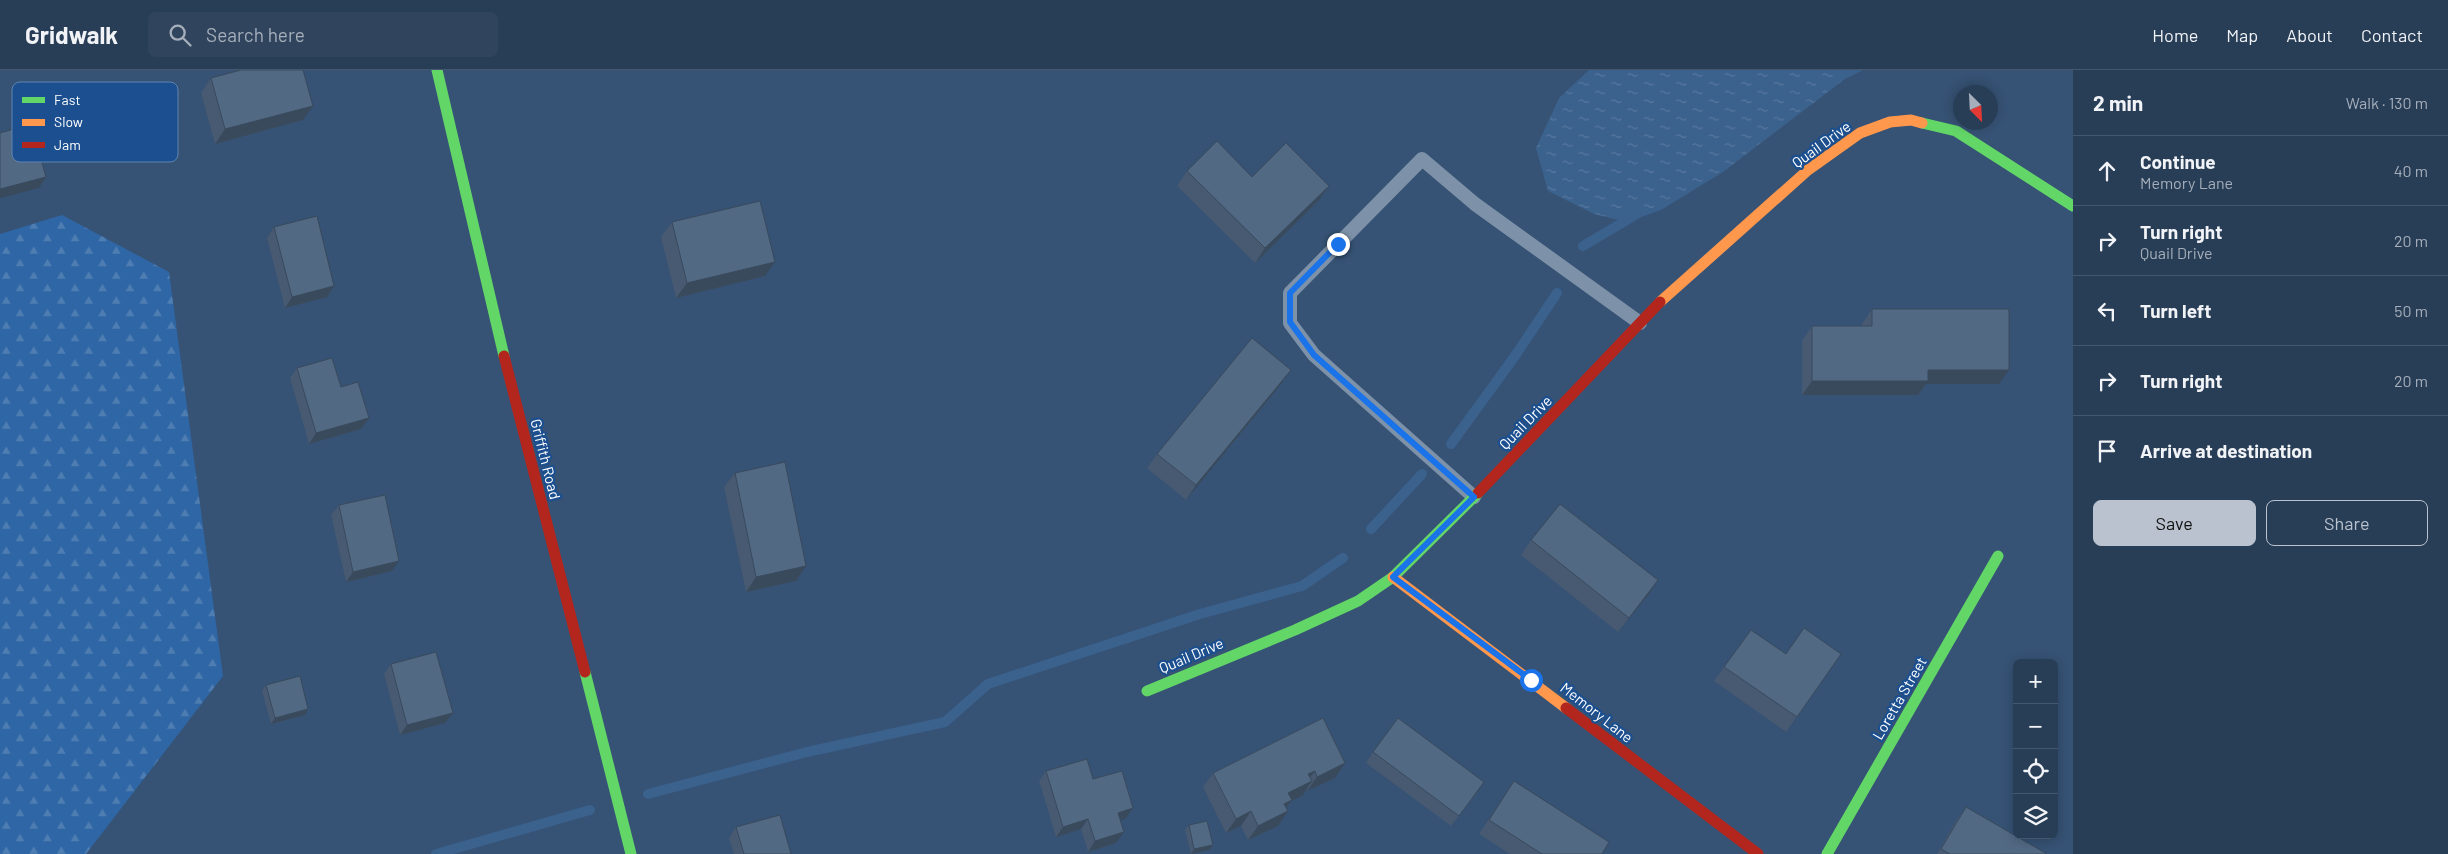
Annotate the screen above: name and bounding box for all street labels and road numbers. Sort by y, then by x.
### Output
street label: Quail Drive [1788,117,1854,171]
street label: Quail Drive [1495,391,1555,453]
street label: Griffith Road [527,417,565,501]
street label: Quail Drive [1156,633,1226,677]
street label: Loretta Street [1868,653,1930,743]
street label: Memory Lane [1557,678,1637,746]

